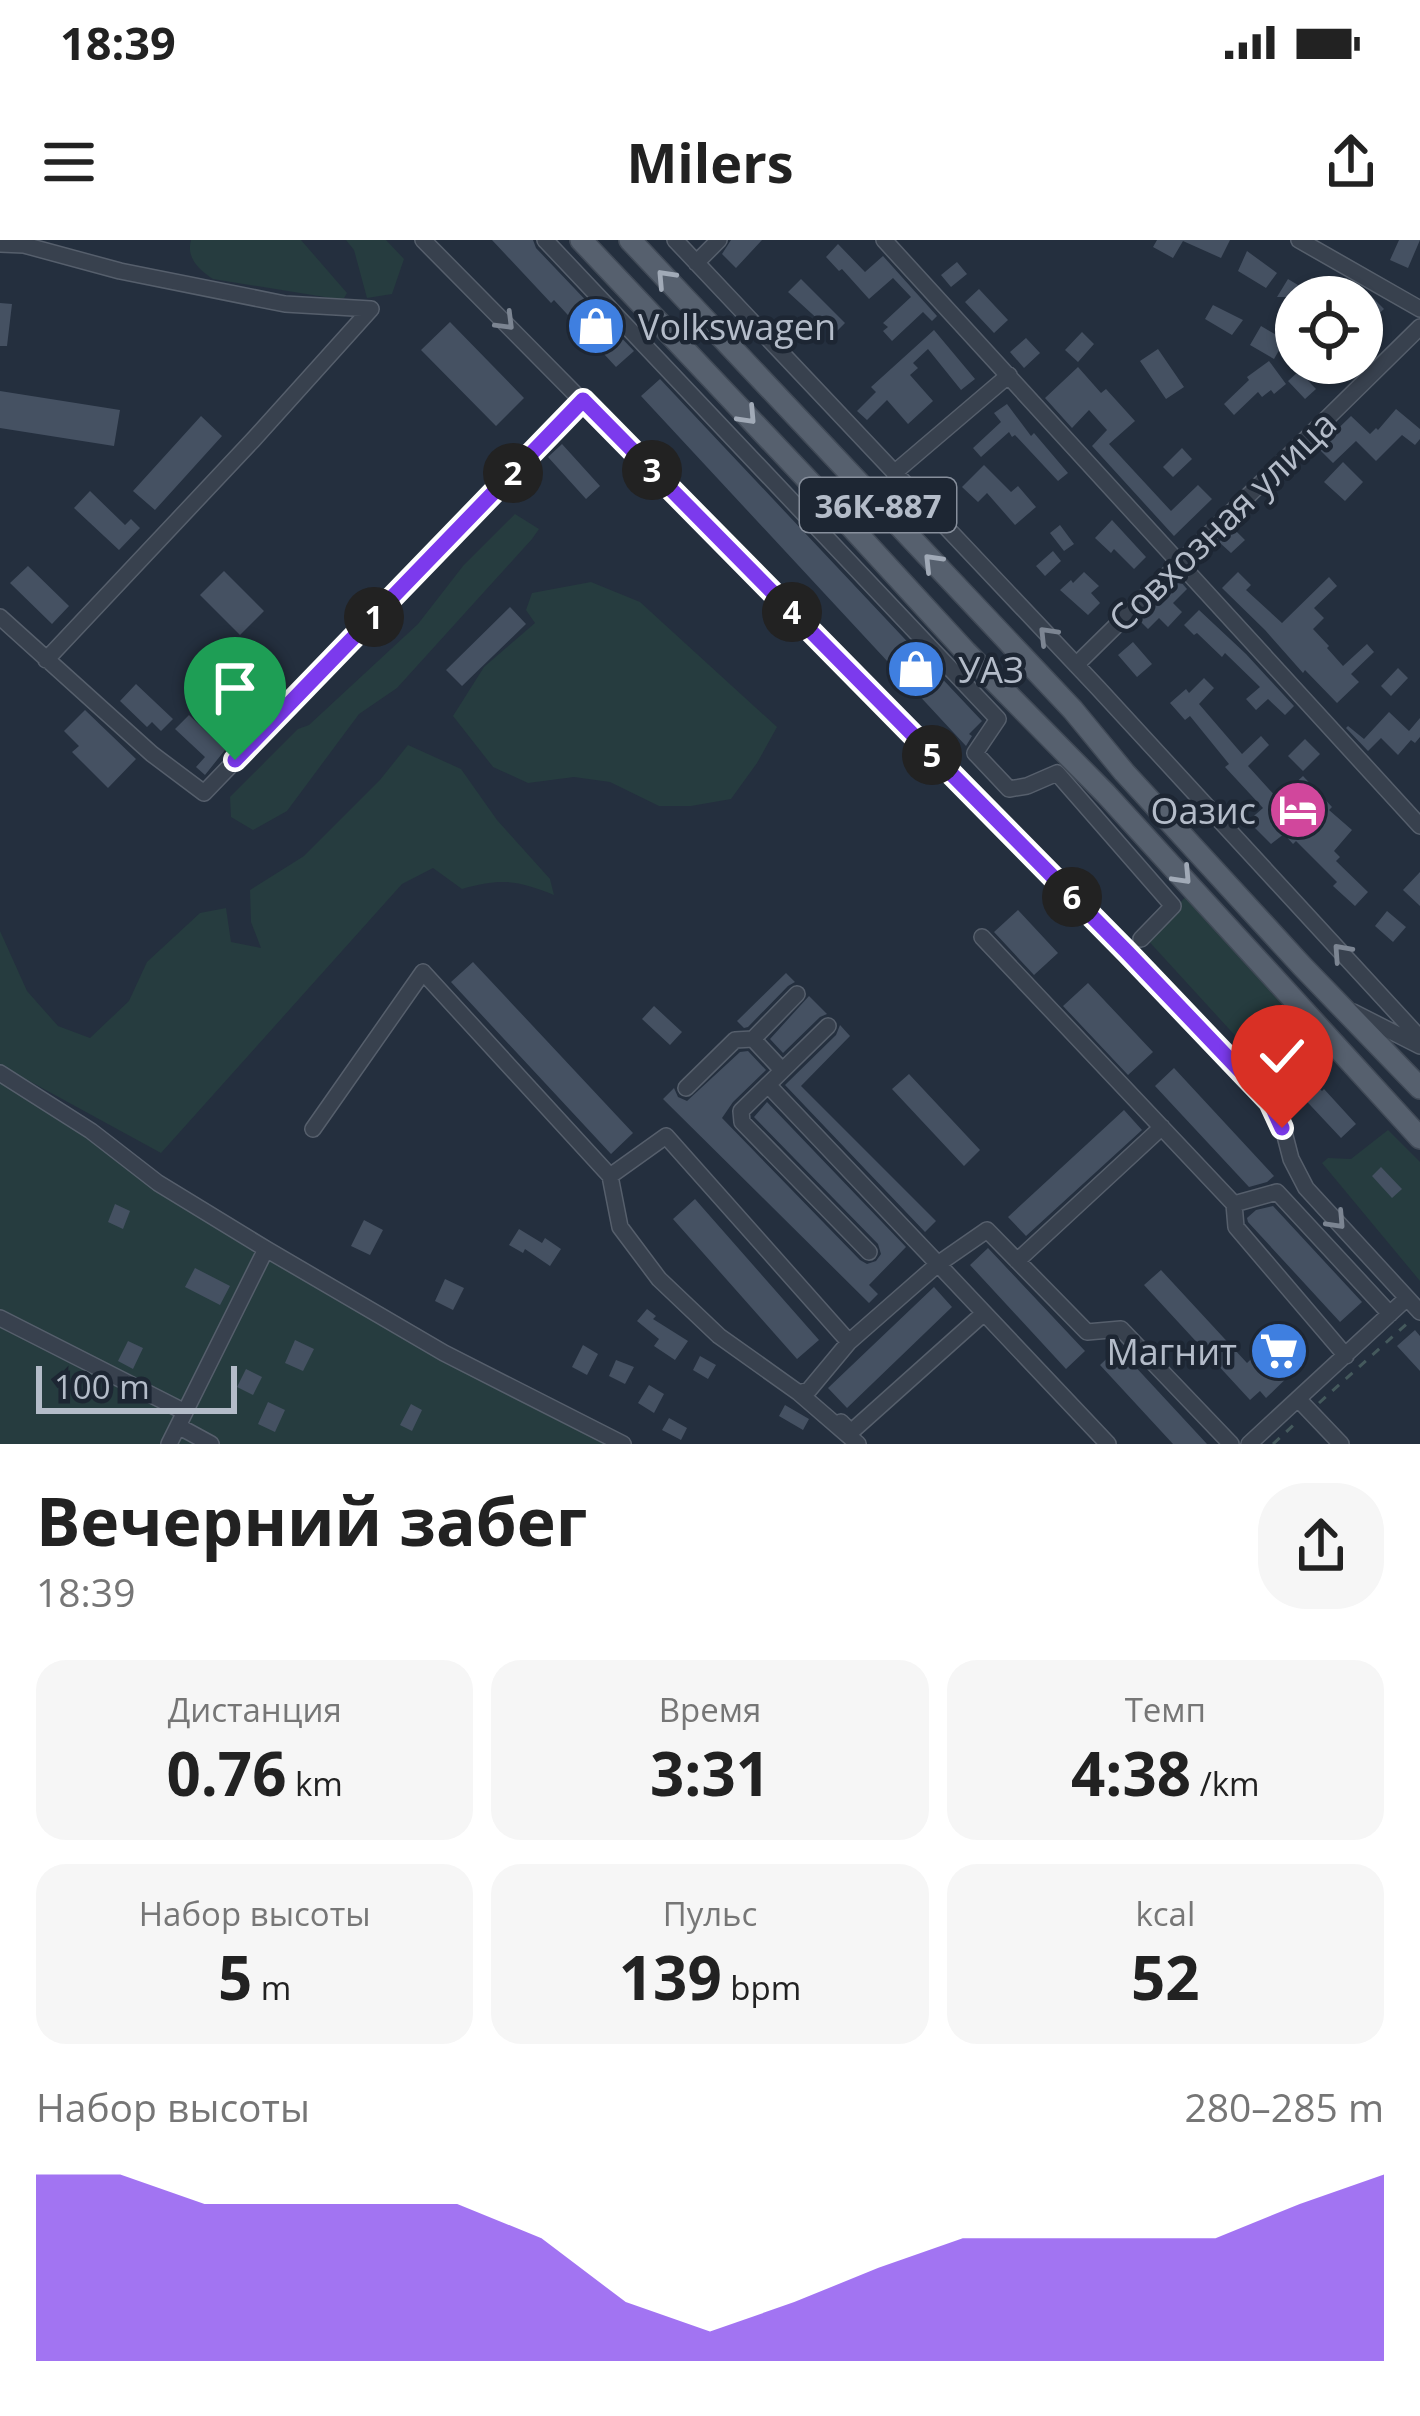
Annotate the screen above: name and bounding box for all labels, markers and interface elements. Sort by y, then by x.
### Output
text: 18:39 [60,12,176,73]
text: Milers [626,125,794,199]
icon: menu [36,129,102,195]
icon: share [1318,129,1384,195]
one-way arrow [658,270,680,291]
map controls [1275,276,1383,384]
button: locate [1275,276,1383,384]
shop icon: Volkswagen [565,295,627,357]
place label: Volkswagen [638,302,836,351]
one-way arrow [492,308,514,330]
street label: Совхозная улица [1097,400,1347,642]
one-way arrow [734,403,756,424]
pin: 3 [622,440,682,500]
pin: 2 [483,443,543,503]
text: 3 [643,447,661,492]
text: 2 [504,450,522,495]
road number: 36К-887 [800,478,956,532]
one-way arrow [925,554,947,576]
pin: 4 [762,582,822,642]
pin: 1 [344,587,404,647]
text: 4 [783,589,801,634]
text: 1 [365,594,383,639]
one-way arrow [1040,627,1062,649]
pin [184,637,286,760]
shop icon: УАЗ [885,638,947,700]
place label: УАЗ [958,645,1024,694]
icon: arrive [202,655,268,721]
pin: 5 [902,725,962,785]
text: 5 [923,732,941,777]
hotel icon: Оазис [1267,779,1329,841]
place label: Оазис [1150,786,1256,835]
one-way arrow [1168,863,1190,884]
pin: 6 [1042,867,1102,927]
text: 6 [1063,874,1081,919]
one-way arrow [1334,944,1355,965]
pin [1231,1005,1333,1128]
icon: check [1249,1023,1315,1089]
one-way arrow [1323,1207,1345,1229]
supermarket icon: Магнит [1248,1320,1310,1382]
place label: Магнит [1106,1327,1237,1376]
scale bar [36,1360,237,1413]
text: 100 m [54,1364,150,1409]
text: Вечерний забег [36,1475,587,1565]
button: share [1258,1483,1384,1609]
text: 18:39 [36,1565,135,1618]
text: Дистанция [168,1687,342,1732]
text: Время [659,1687,761,1732]
text: Темп [1125,1687,1206,1732]
text: 0.76 [166,1732,286,1814]
text: 3:31 [650,1732,770,1814]
text: 4:38 [1071,1732,1191,1814]
text: km [286,1761,343,1806]
text: /km [1191,1761,1260,1806]
text: Набор высоты [139,1891,371,1936]
text: Пульс [663,1891,757,1936]
text: kcal [1135,1891,1195,1936]
text: 5 [218,1936,252,2018]
text: 139 [619,1936,722,2018]
text: 52 [1131,1936,1200,2018]
text: m [252,1965,291,2010]
text: bpm [722,1965,801,2010]
text: Набор высоты [36,2080,310,2133]
text: 280–285 m [1184,2080,1384,2133]

